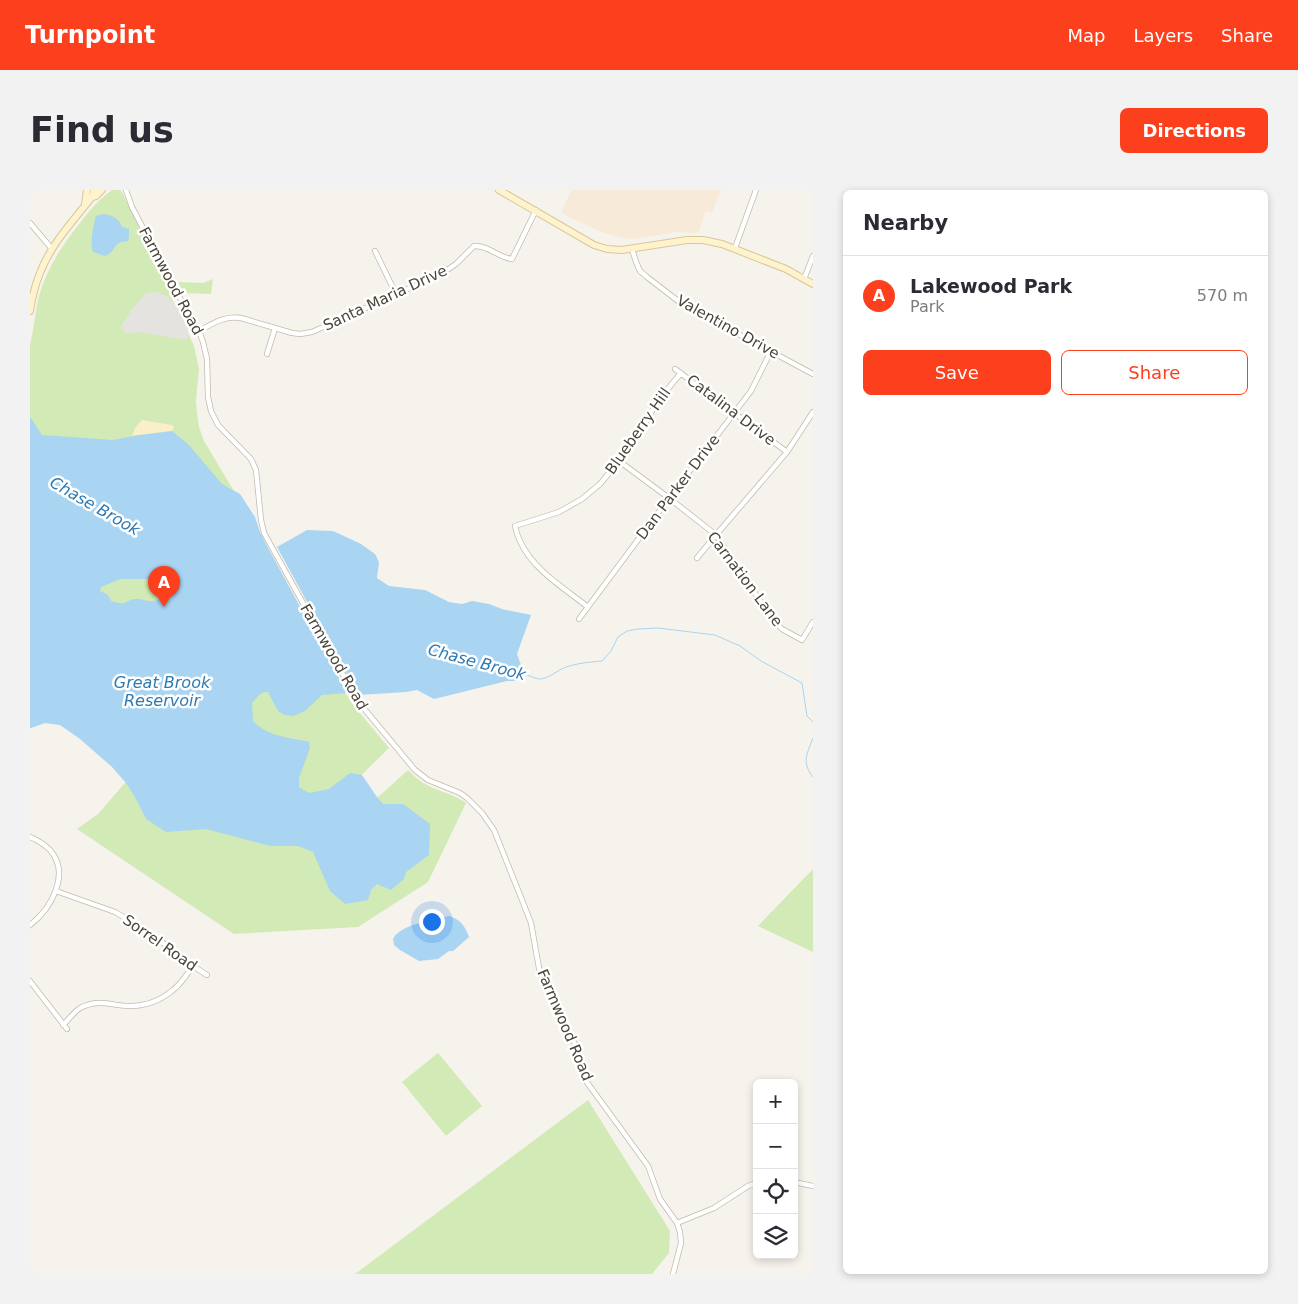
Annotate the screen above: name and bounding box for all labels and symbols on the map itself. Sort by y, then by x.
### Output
street label: Farmwood Road [135,224,207,338]
street label: Santa Maria Drive [320,261,450,335]
street label: Valentino Drive [673,291,783,363]
street label: Catalina Drive [683,371,779,449]
street label: Blueberry Hill [602,384,674,478]
street label: Dan Parker Drive [633,431,723,543]
water label: Chase Brook [47,473,144,540]
street label: Carnation Lane [703,528,787,630]
pin: A [148,566,180,607]
street label: Farmwood Road [296,601,372,713]
water label: Chase Brook [426,640,529,684]
water label: Great Brook Reservoir [114,673,211,710]
your location [419,909,445,935]
street label: Sorrel Road [120,911,200,975]
street label: Farmwood Road [533,966,597,1084]

